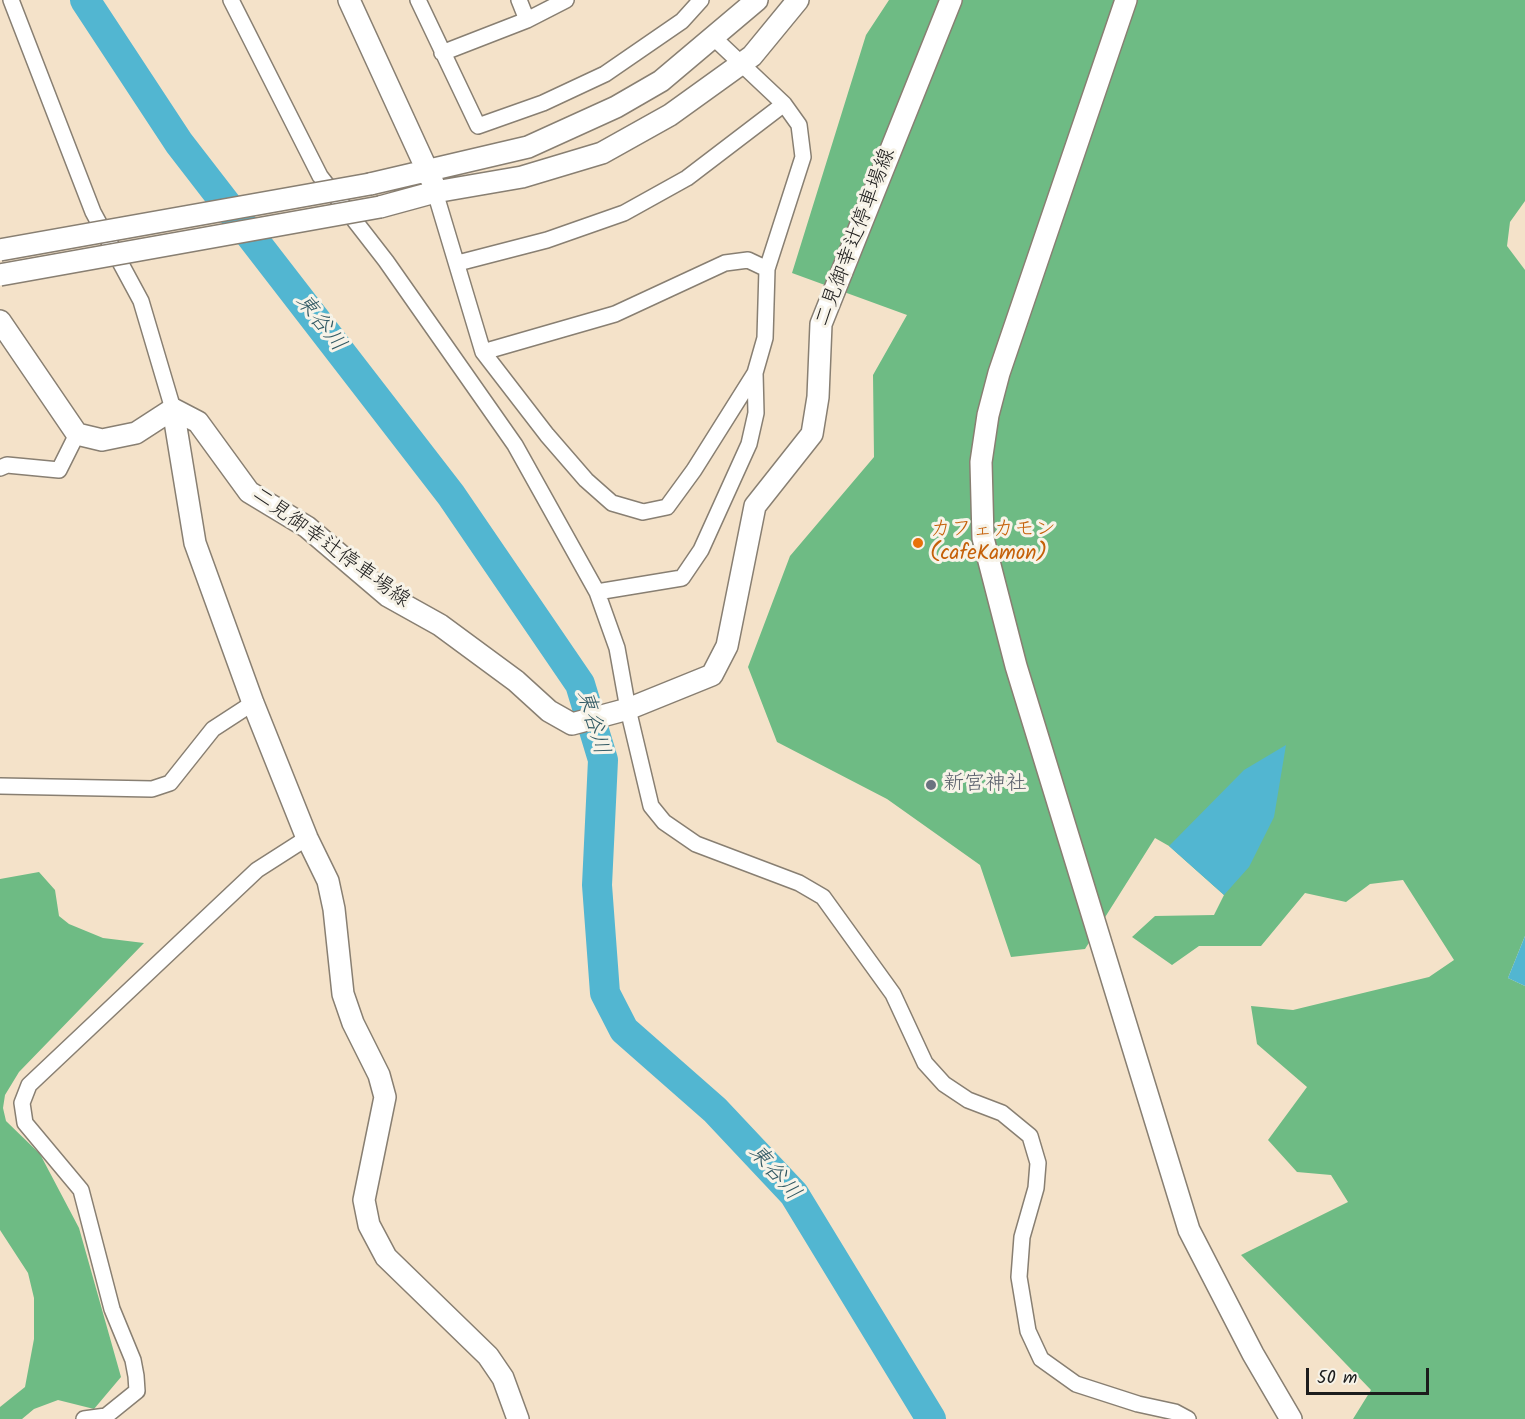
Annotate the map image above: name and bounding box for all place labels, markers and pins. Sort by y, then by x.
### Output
place label: カフェカモン (cafeKamon) [930,518,1056,568]
marker: カフェカモン (cafeKamon) [911,536,925,550]
place label: 新宮神社 [943,772,1027,798]
marker: 新宮神社 [924,778,938,792]

